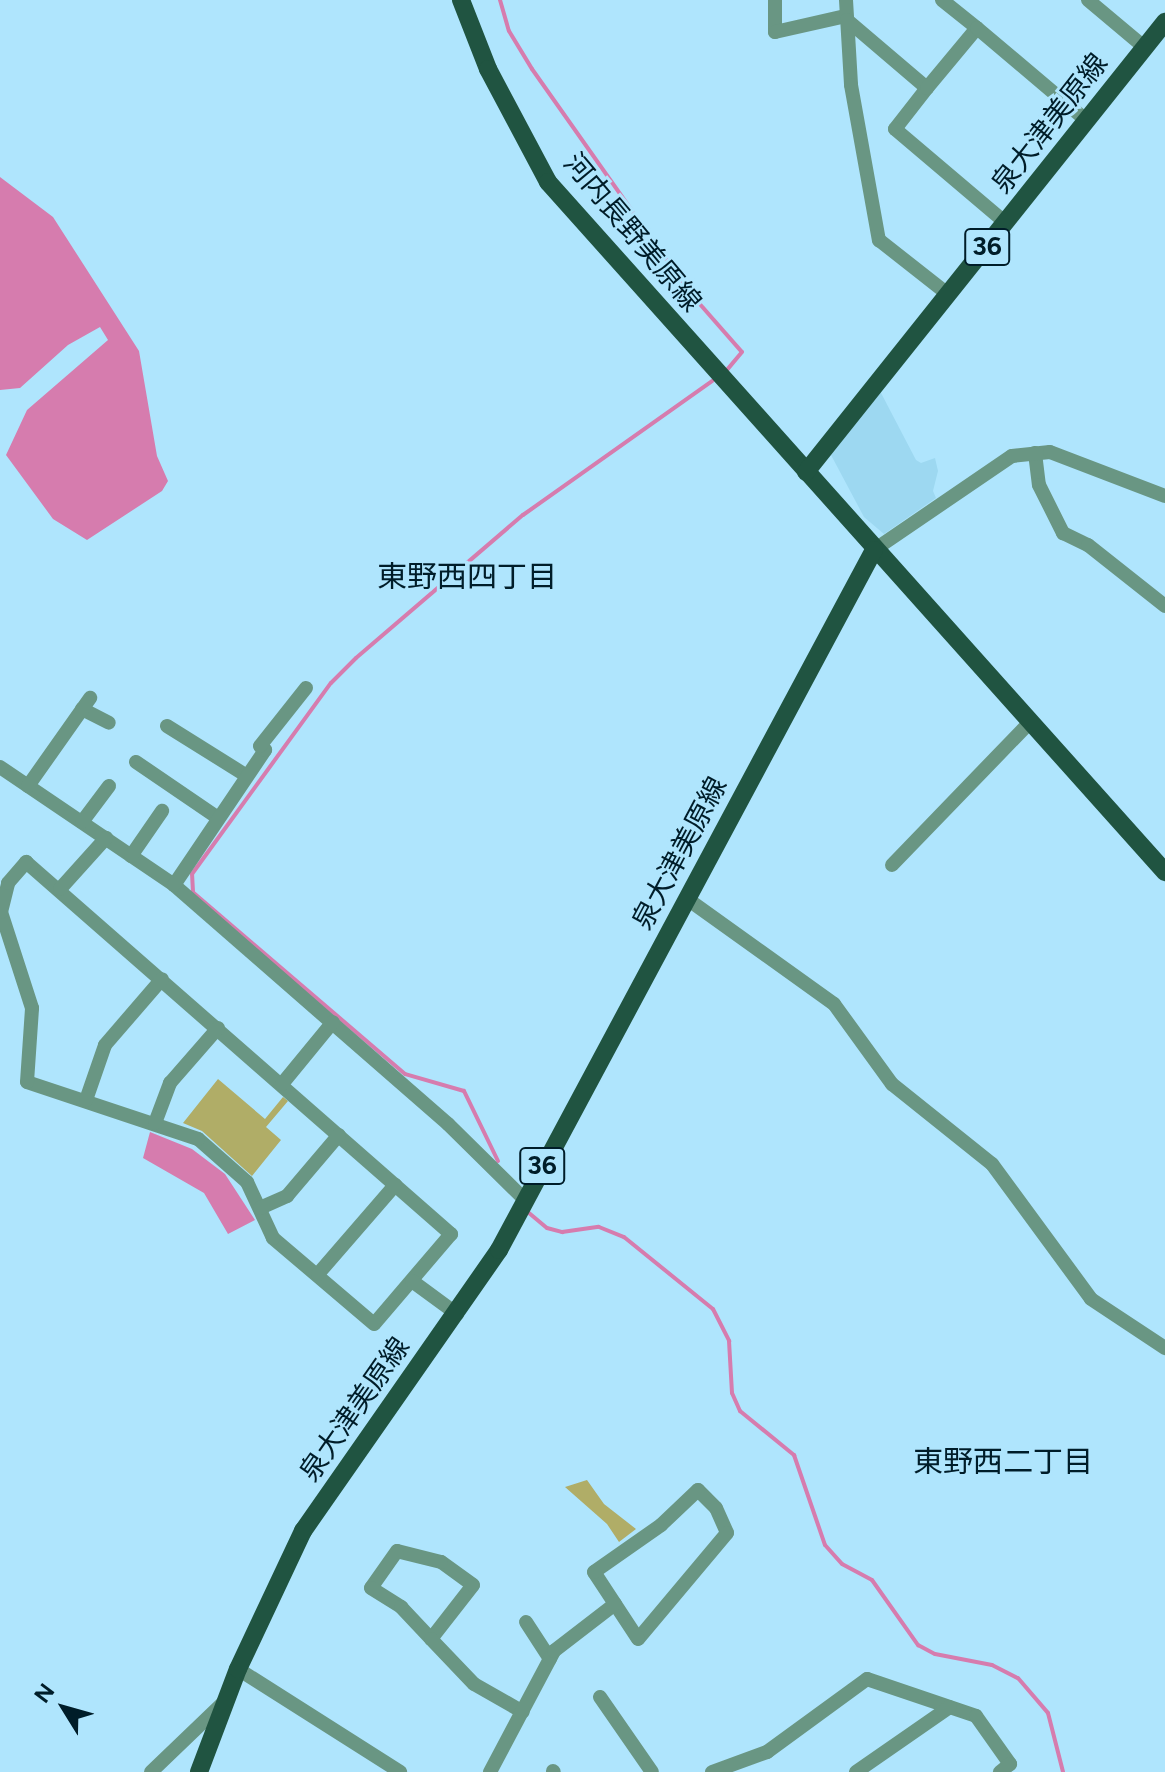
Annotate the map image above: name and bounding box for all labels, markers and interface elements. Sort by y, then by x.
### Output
street label: 泉大津美原線 [984,46,1114,200]
street label: 河内長野美原線 [557,146,709,318]
road number: 36 [963,225,1011,269]
district label: 東野西四丁目 [377,559,557,595]
street label: 泉大津美原線 [625,771,733,935]
road number: 36 [518,1144,566,1188]
street label: 泉大津美原線 [292,1331,416,1487]
district label: 東野西二丁目 [913,1444,1093,1480]
north arrow [24,1668,104,1748]
text: N [29,1678,60,1708]

